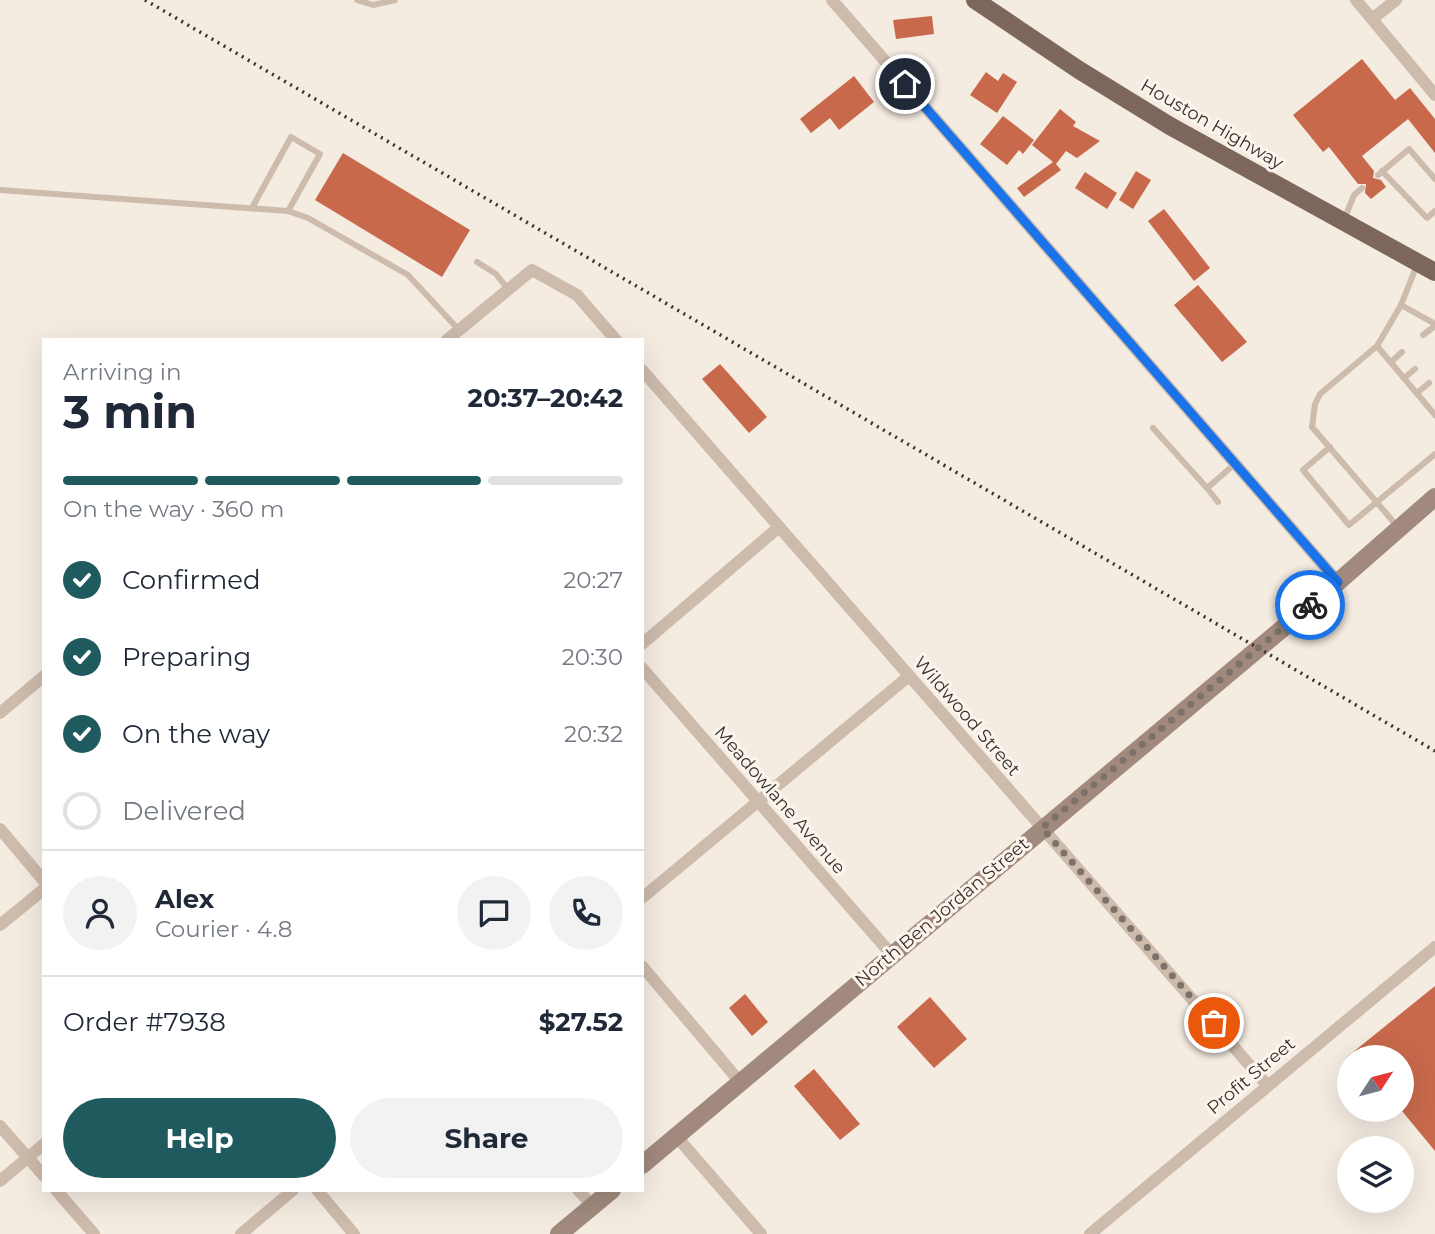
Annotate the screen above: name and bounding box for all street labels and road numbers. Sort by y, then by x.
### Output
street label: Houston Highway [1137,74,1288,174]
street label: Wildwood Street [909,652,1025,780]
street label: Meadowlane Avenue [710,722,850,878]
street label: North Ben Jordan Street [851,833,1033,991]
street label: Profit Street [1202,1033,1300,1119]

